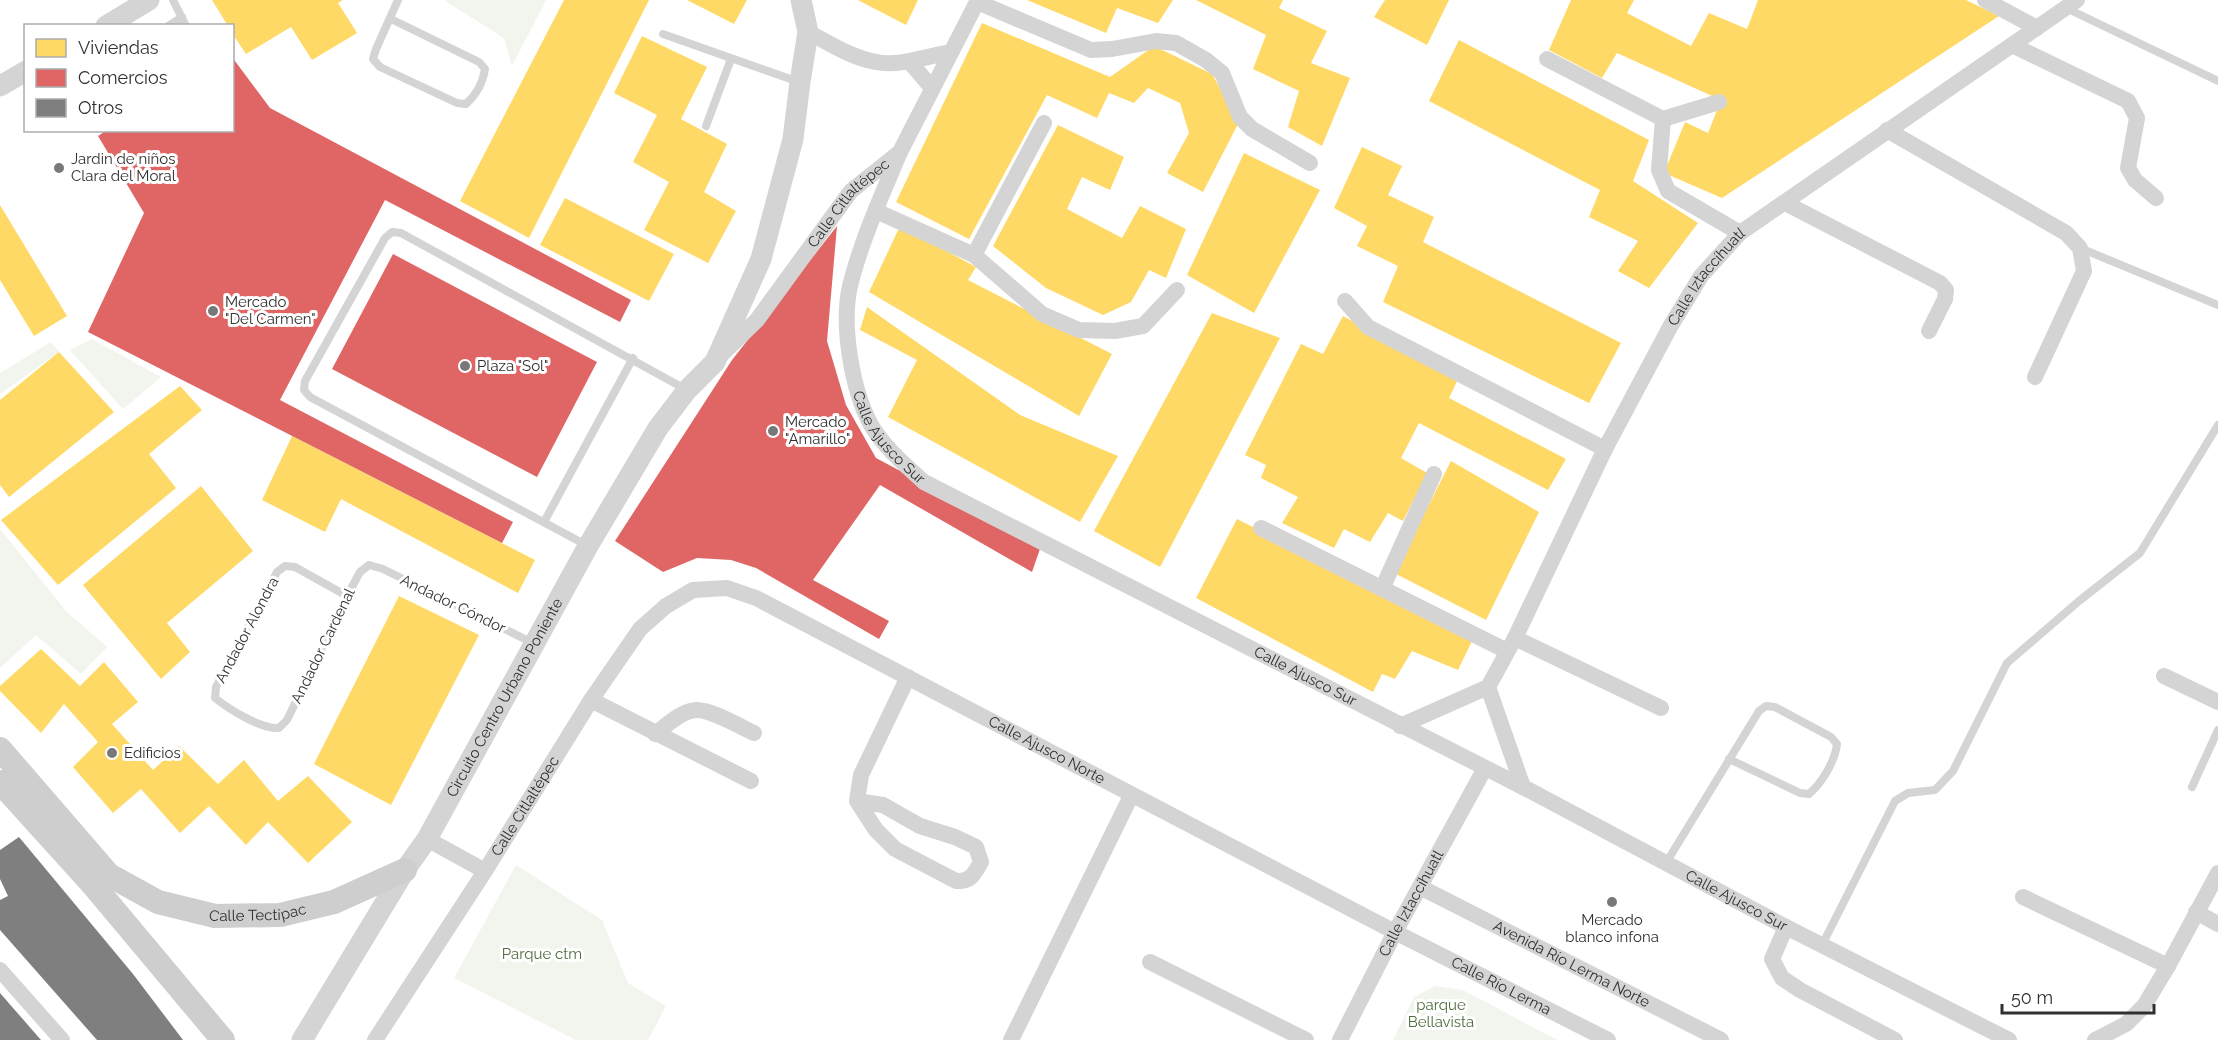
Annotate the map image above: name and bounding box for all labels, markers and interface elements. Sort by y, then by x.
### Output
legend [24,24,234,132]
text: Viviendas [78,37,159,58]
text: Comercios [78,67,168,88]
text: Otros [78,97,123,118]
place label: Jardin de niños Clara del Moral [71,150,177,185]
street label: Calle Citlaltépec [804,155,893,251]
marker: Jardin de niños Clara del Moral [52,161,66,175]
street label: Calle Iztaccíhuatl [1664,223,1749,329]
place label: Mercado "Del Carmen" [225,293,316,328]
marker: Mercado "Del Carmen" [206,304,220,318]
place label: Plaza "Sol" [477,357,548,375]
marker: Plaza "Sol" [458,359,472,373]
street label: Calle Ajusco Sur [849,389,929,488]
place label: Mercado "Amarillo" [785,413,850,448]
marker: Mercado "Amarillo" [766,424,780,438]
street label: Andador Cóndor [397,571,509,638]
street label: Andador Alondra [211,574,283,686]
street label: Andador Cardenal [287,585,359,707]
street label: Circuito Centro Urbano Poniente [443,595,567,800]
street label: Calle Ajusco Sur [1251,643,1360,710]
street label: Calle Ajusco Norte [985,712,1108,788]
place label: Edificios [124,744,181,762]
marker: Edificios [105,746,119,760]
street label: Calle Citlaltépec [487,753,563,859]
street label: Calle Iztaccíhuatl [1375,846,1448,960]
street label: Calle Ajusco Sur [1682,866,1791,935]
marker: Mercado blanco infona [1605,895,1619,909]
street label: Calle Tectipac [207,900,308,926]
place label: Mercado blanco infona [1565,911,1659,946]
street label: Avenida Río Lerma Norte [1490,917,1653,1011]
park label: Parque ctm [502,945,582,963]
street label: Calle Río Lerma [1448,953,1554,1019]
scale bar [2002,977,2154,1015]
text: 50 m [2011,987,2053,1008]
park label: parque Bellavista [1408,996,1474,1031]

